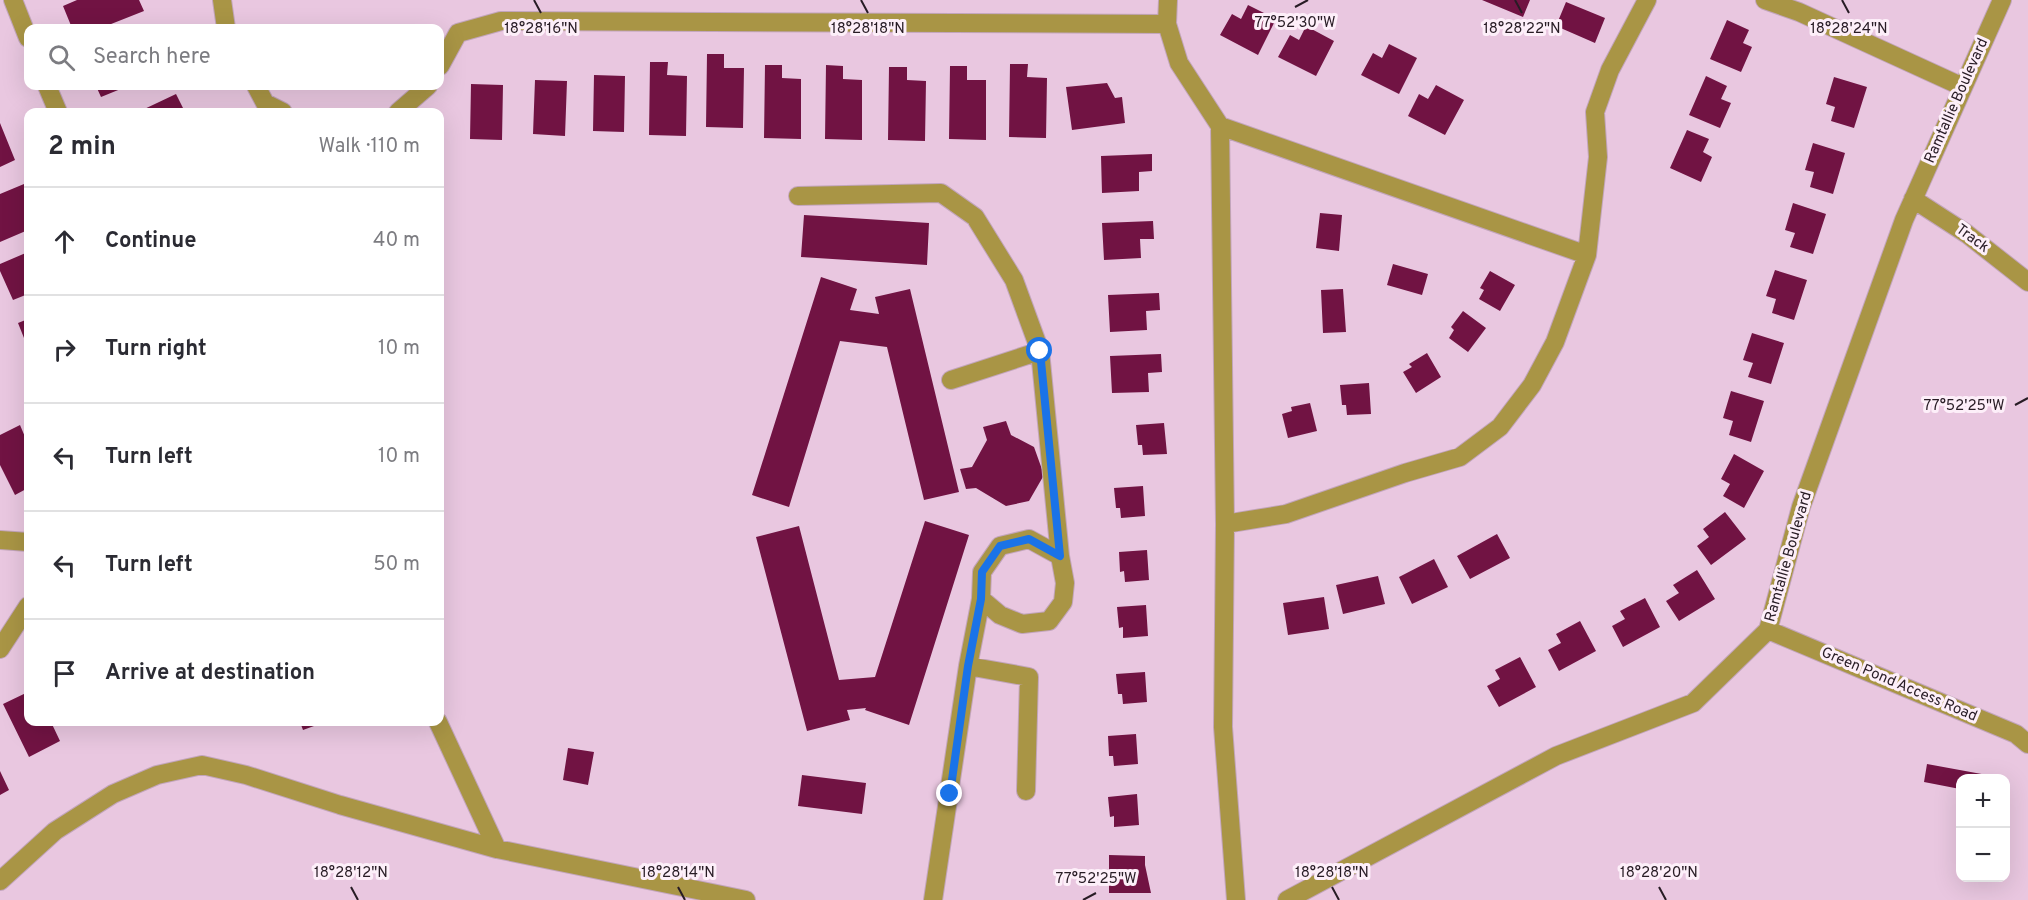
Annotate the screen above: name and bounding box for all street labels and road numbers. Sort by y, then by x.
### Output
street label: Ramtallie Boulevard [1921,36,1993,166]
street label: Track [1952,221,1992,257]
street label: Ramtallie Boulevard [1761,490,1817,624]
street label: Green Pond Access Road [1818,644,1980,726]

